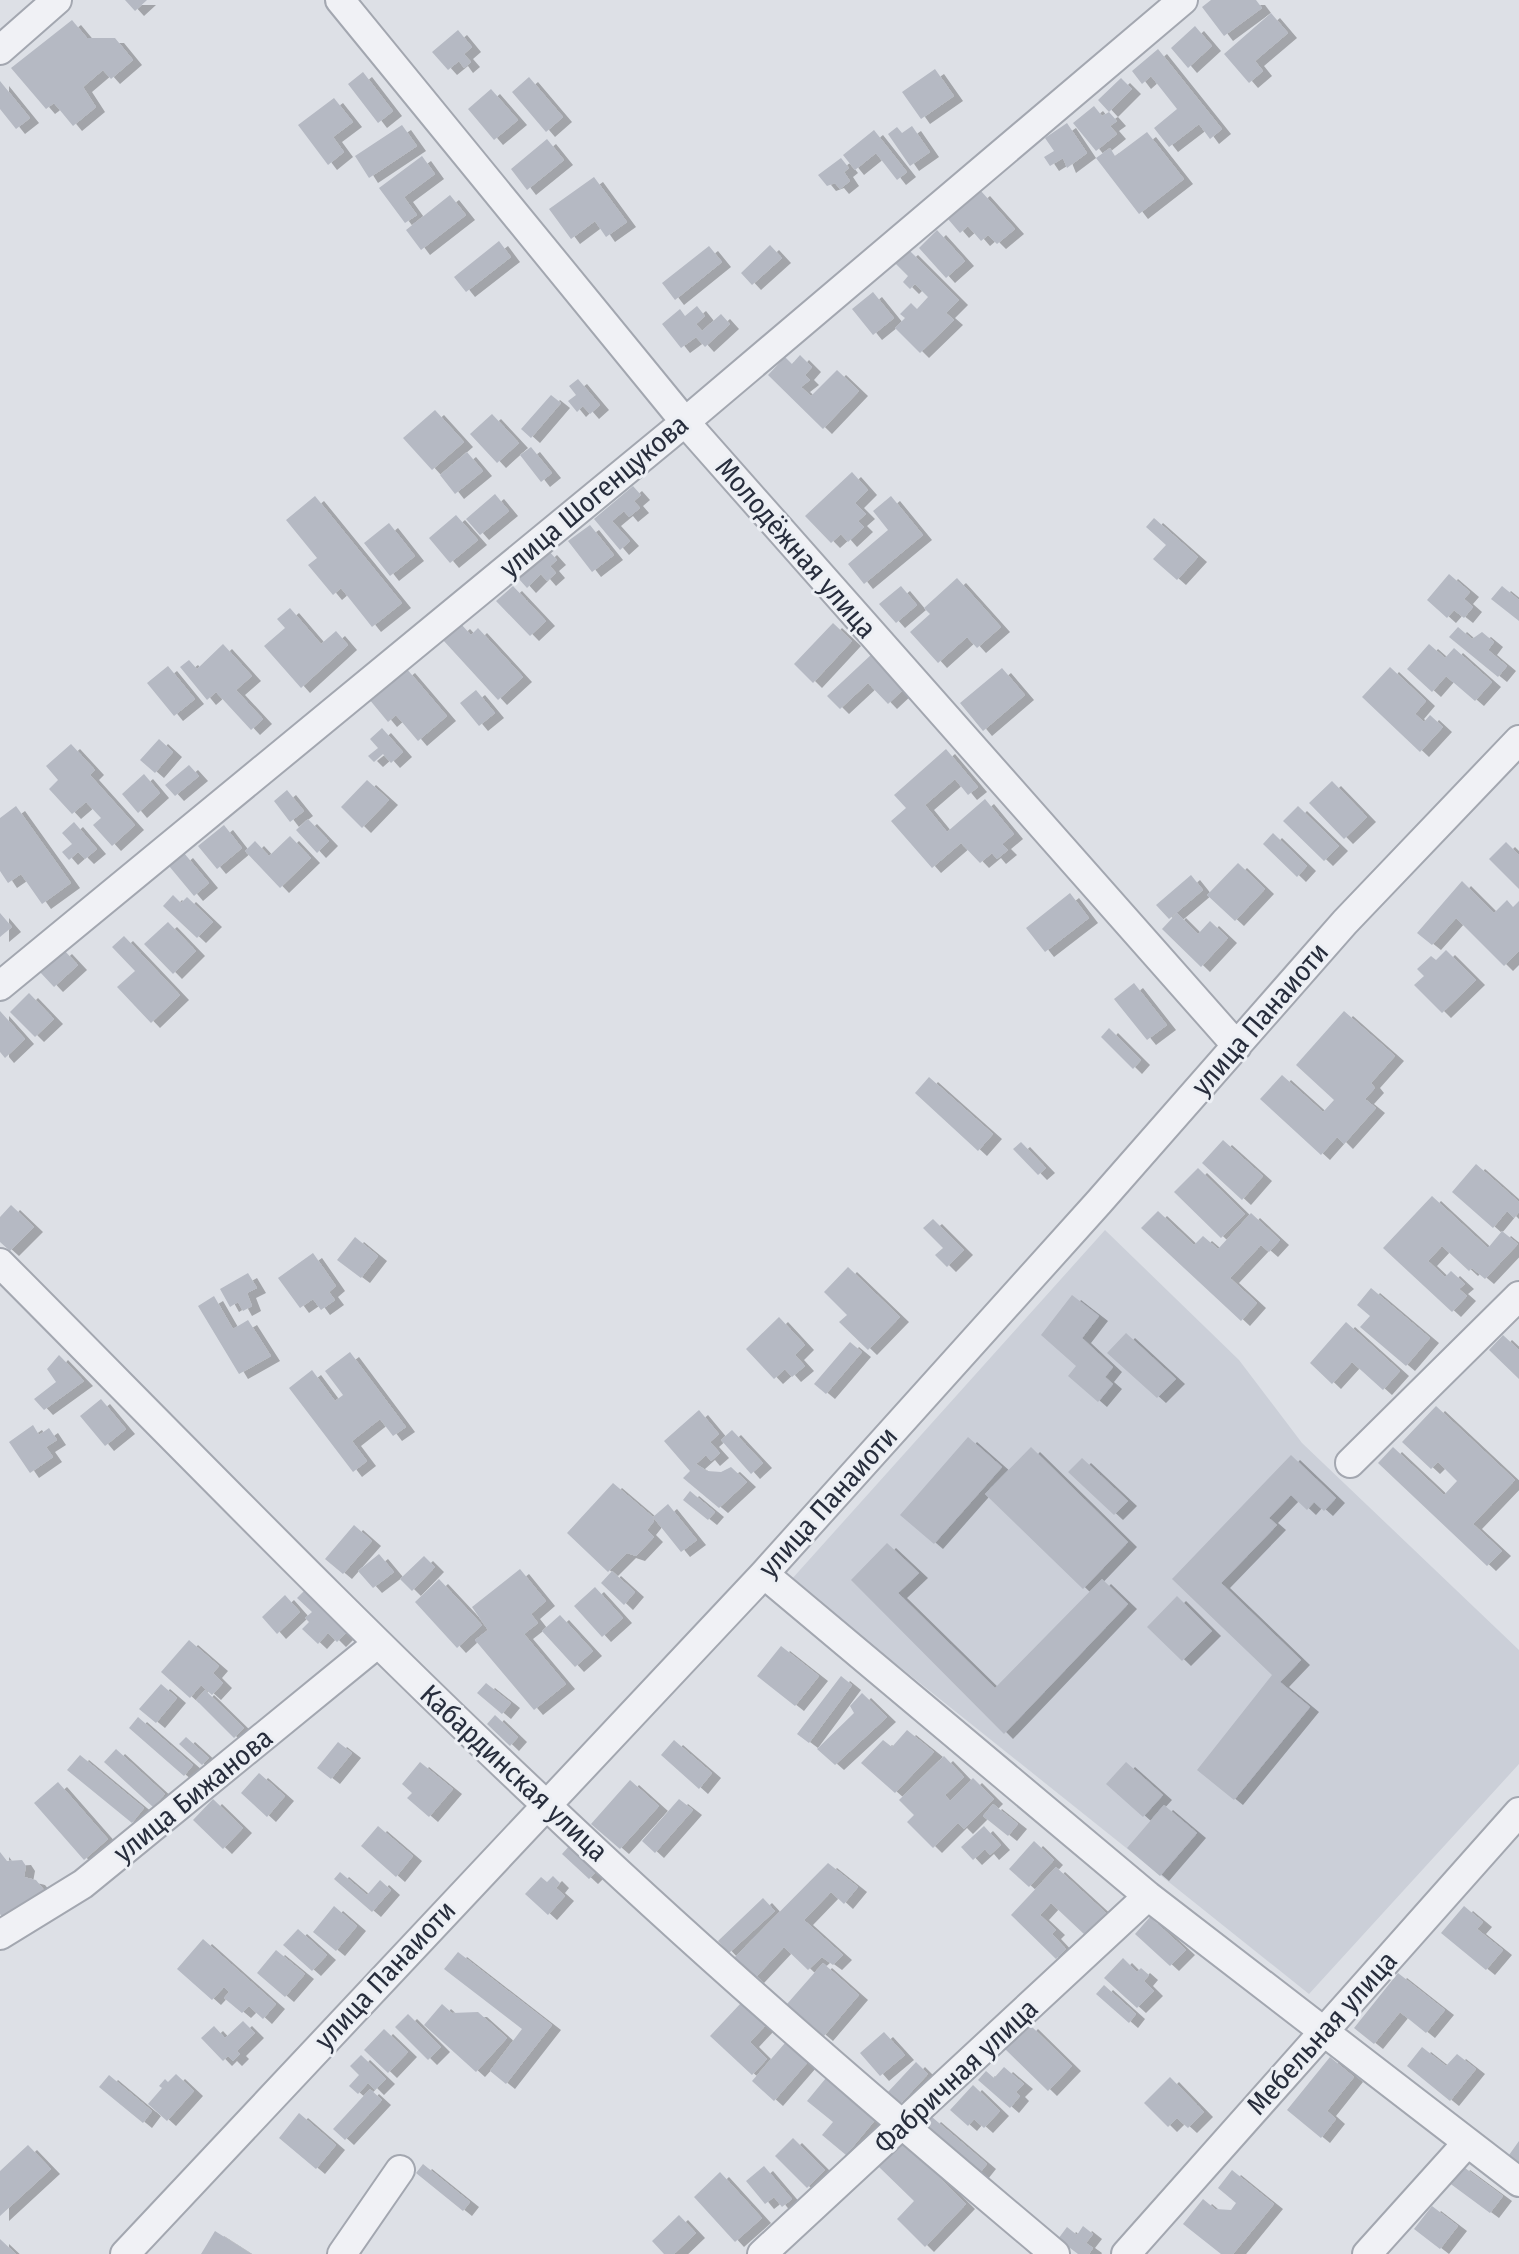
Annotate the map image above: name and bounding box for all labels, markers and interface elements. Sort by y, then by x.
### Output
street label: улица Шогенцукова [493,408,695,584]
street label: Молодёжная улица [709,451,883,645]
street label: улица Панаиоти [1185,936,1335,1102]
street label: улица Панаиоти [752,1420,904,1584]
street label: Кабардинская улица [413,1678,615,1868]
street label: улица Бижанова [107,1721,279,1869]
street label: улица Панаиоти [308,1894,462,2056]
street label: Мебельная улица [1240,1945,1404,2121]
street label: Фабричная улица [867,1992,1045,2160]

